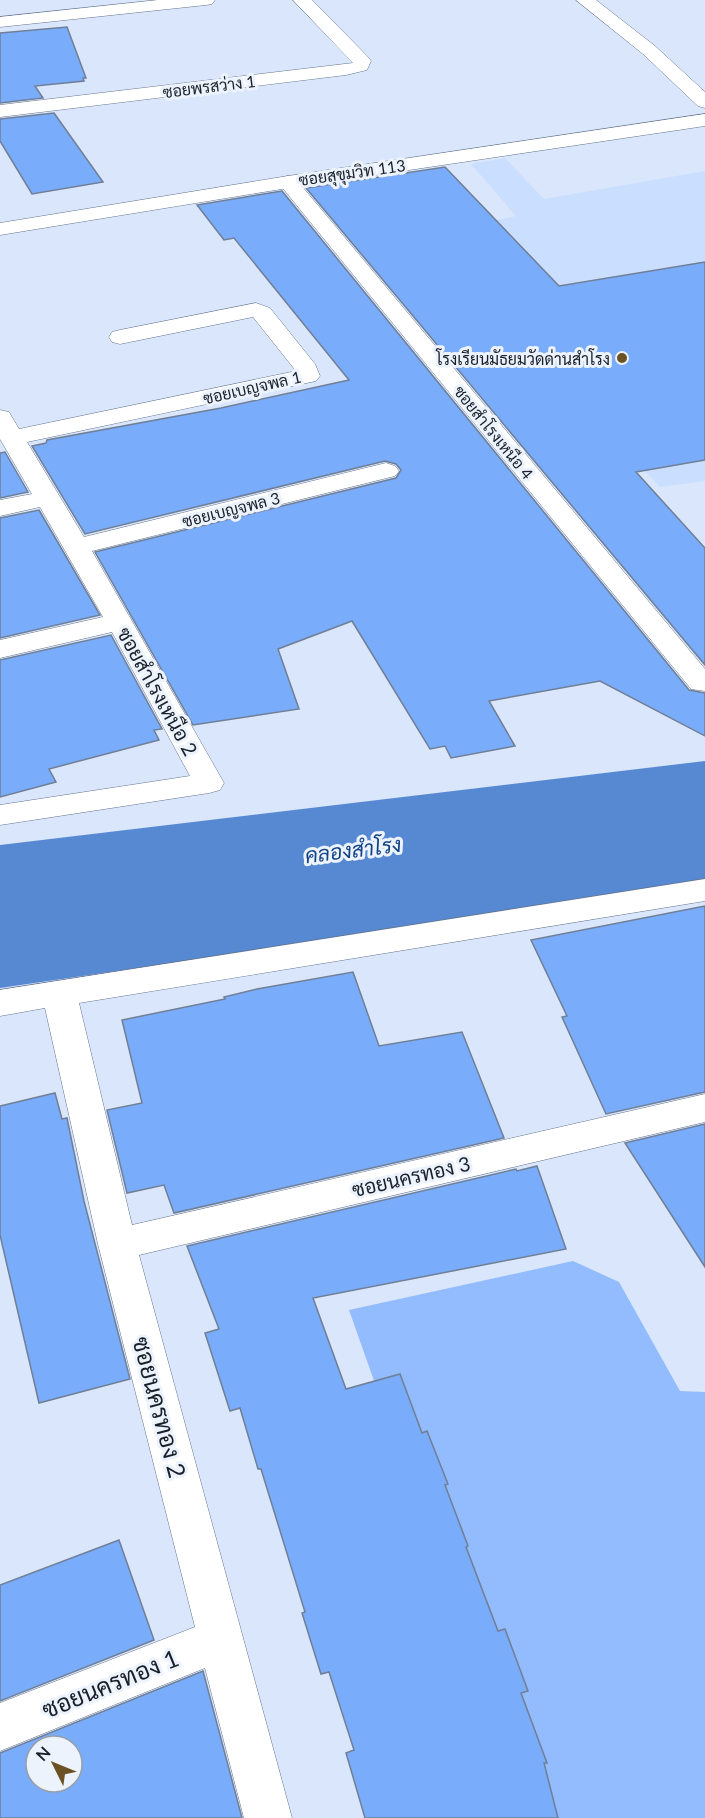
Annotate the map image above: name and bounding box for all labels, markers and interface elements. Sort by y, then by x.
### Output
street label: ซอยพรสว่าง 1 [161,71,257,101]
street label: ซอยสุขุมวิท 113 [297,155,407,192]
place label: โรงเรียนมัธยมวัดด่านสำโรง [435,348,610,368]
marker: โรงเรียนมัธยมวัดด่านสำโรง [615,351,629,365]
street label: ซอยเบญจพล 1 [201,366,303,408]
street label: ซอยสำโรงเหนือ 4 [451,381,538,483]
street label: ซอยเบญจพล 3 [180,488,282,531]
street label: ซอยสำโรงเหนือ 2 [113,622,204,759]
water label: คลองสำโรง [303,831,403,867]
street label: ซอยนครทอง 3 [350,1151,472,1201]
street label: ซอยนครทอง 2 [127,1333,193,1481]
street label: ซอยนครทอง 1 [37,1642,183,1724]
north arrow [24,1734,84,1794]
text: N [32,1742,54,1764]

